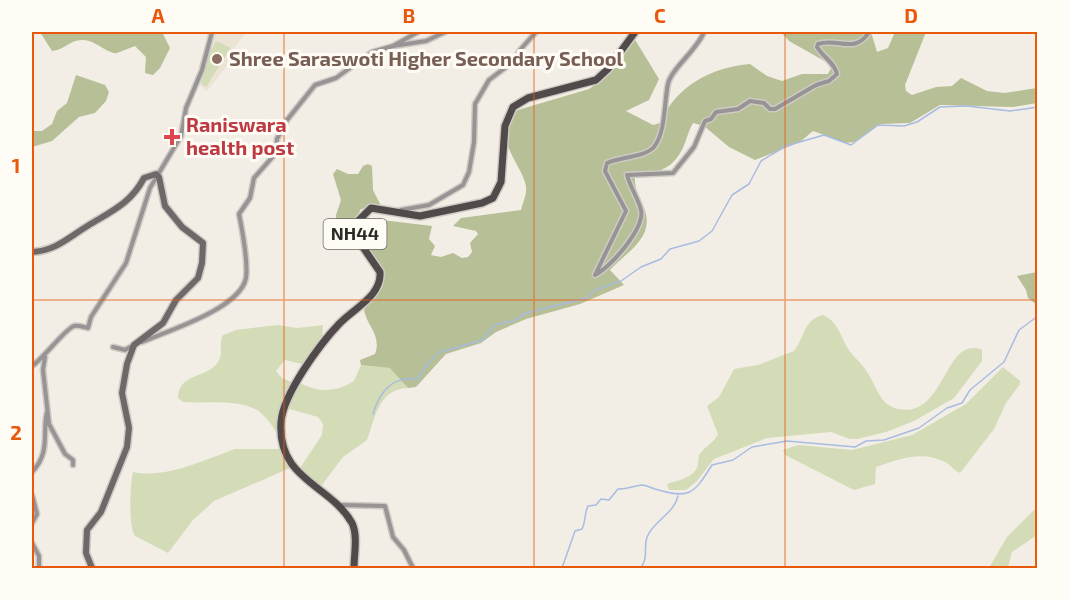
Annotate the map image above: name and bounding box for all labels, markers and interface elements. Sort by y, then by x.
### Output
text: A [151,3,165,27]
text: B [403,3,415,27]
text: C [654,3,666,27]
text: D [904,3,918,27]
place label: Shree Saraswoti Higher Secondary School [229,46,623,71]
marker: Shree Saraswoti Higher Secondary School [210,52,224,66]
place label: Raniswara health post [186,112,294,159]
marker: Raniswara health post [163,128,181,146]
text: 1 [12,153,20,177]
road number: NH44 [324,219,386,249]
text: 2 [10,420,22,444]

